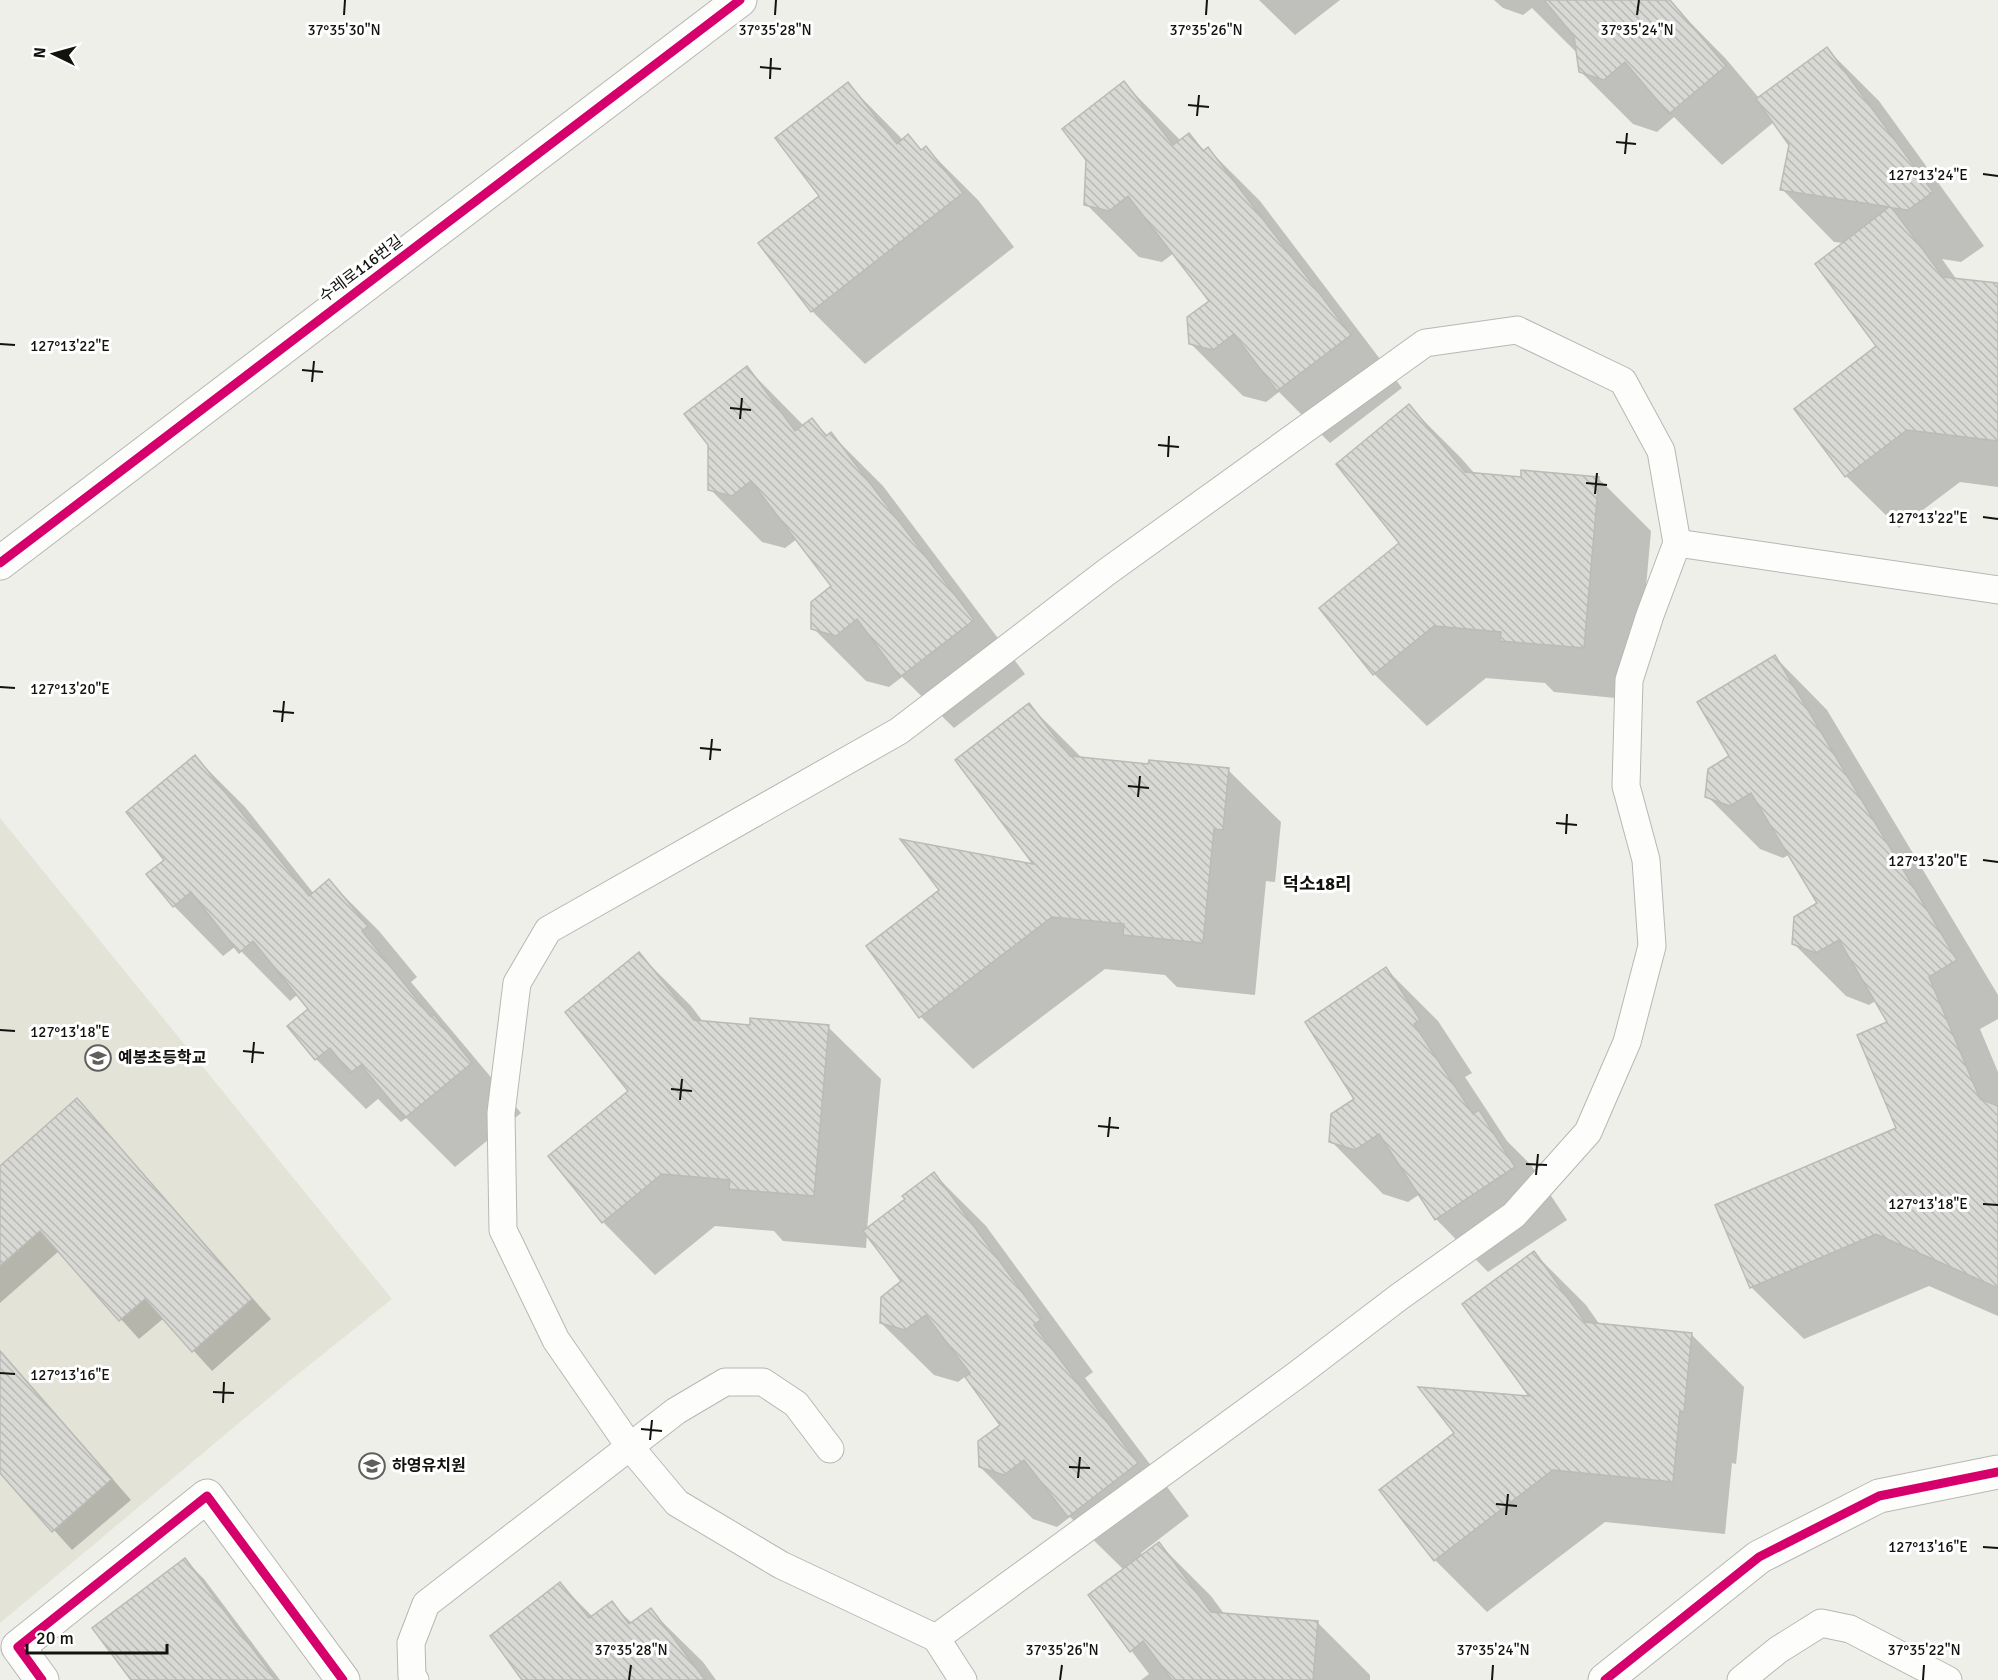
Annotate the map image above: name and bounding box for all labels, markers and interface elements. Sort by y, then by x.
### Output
text: 37°35'30"N [307,21,381,39]
text: 37°35'28"N [738,21,812,39]
text: 37°35'26"N [1169,21,1243,39]
text: 37°35'24"N [1600,21,1674,39]
north arrow [24,24,84,84]
text: N [30,46,51,59]
text: 127°13'24"E [1888,166,1968,184]
street label: 수레로116번길 [315,231,407,307]
text: 127°13'22"E [30,337,110,355]
text: 127°13'22"E [1888,509,1968,527]
text: 127°13'20"E [30,680,110,698]
text: 127°13'20"E [1888,852,1968,870]
district label: 덕소18리 [1282,873,1352,895]
text: 127°13'18"E [30,1023,110,1041]
school or university icon: 예봉초등학교 [83,1043,113,1073]
place label: 예봉초등학교 [118,1048,207,1068]
text: 127°13'18"E [1888,1195,1968,1213]
text: 127°13'16"E [30,1366,110,1384]
school or university icon: 하영유치원 [357,1451,387,1481]
place label: 하영유치원 [392,1456,466,1476]
text: 127°13'16"E [1888,1538,1968,1556]
scale bar [27,1617,166,1655]
text: 20 m [36,1627,74,1649]
text: 37°35'28"N [594,1641,668,1659]
text: 37°35'26"N [1025,1641,1099,1659]
text: 37°35'24"N [1456,1641,1530,1659]
text: 37°35'22"N [1887,1641,1961,1659]

